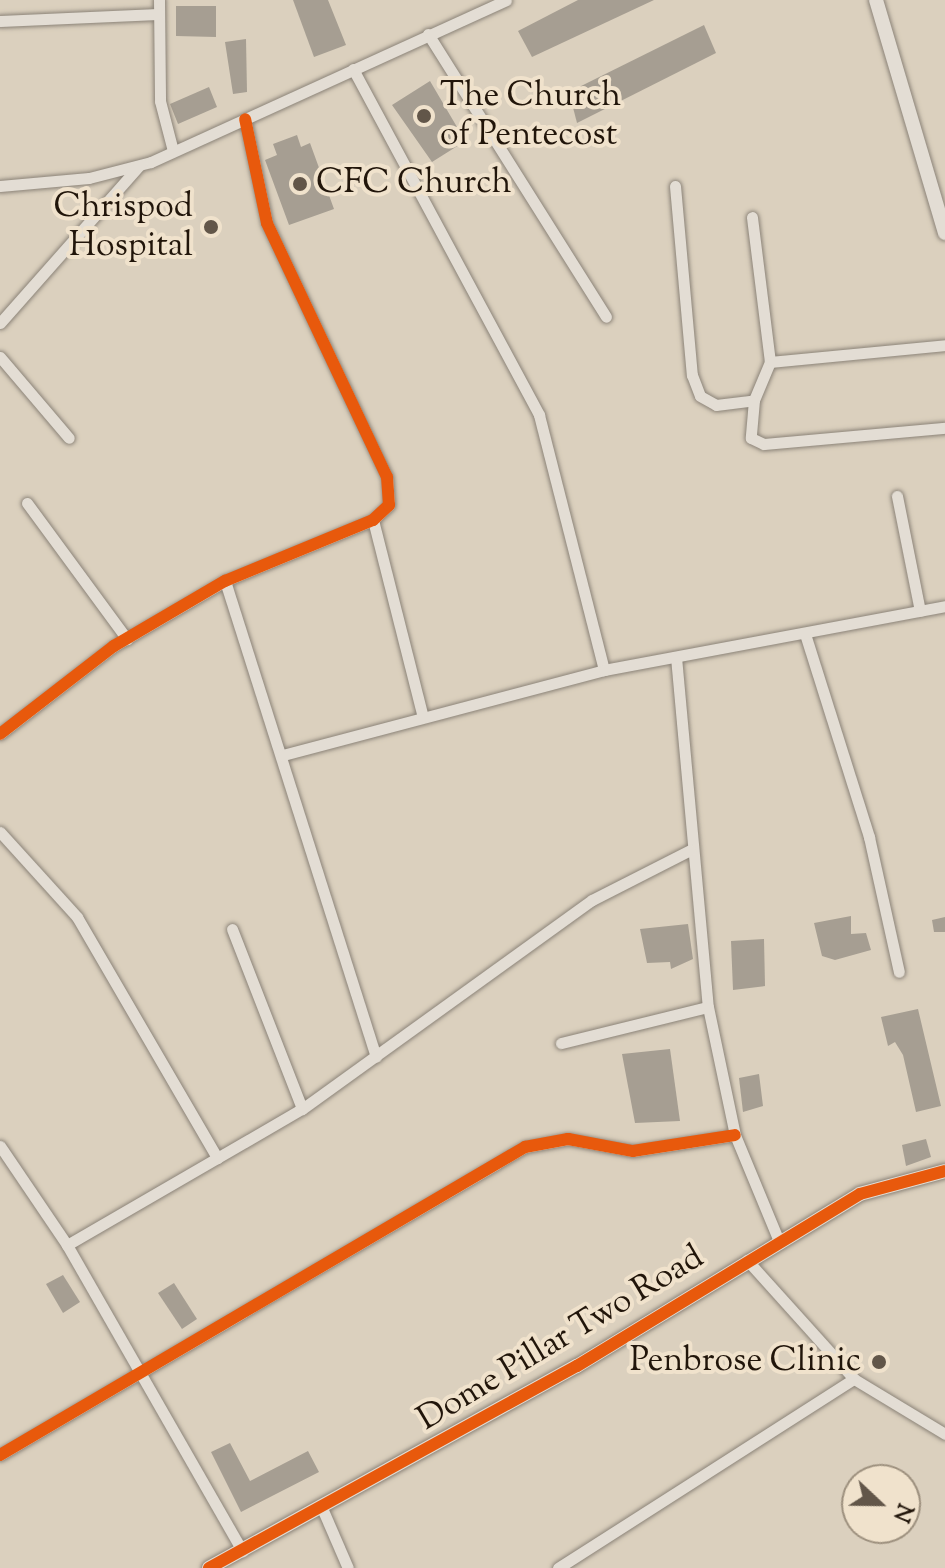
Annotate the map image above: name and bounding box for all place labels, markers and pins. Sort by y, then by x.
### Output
place label: The Church of Pentecost [440,76,621,156]
marker: The Church of Pentecost [415,107,433,125]
place label: CFC Church [316,164,511,204]
marker: CFC Church [291,175,309,193]
place label: Chrispod Hospital [53,187,193,266]
marker: Chrispod Hospital [200,216,222,238]
place label: Penbrose Clinic [630,1342,861,1382]
marker: Penbrose Clinic [868,1351,890,1373]

